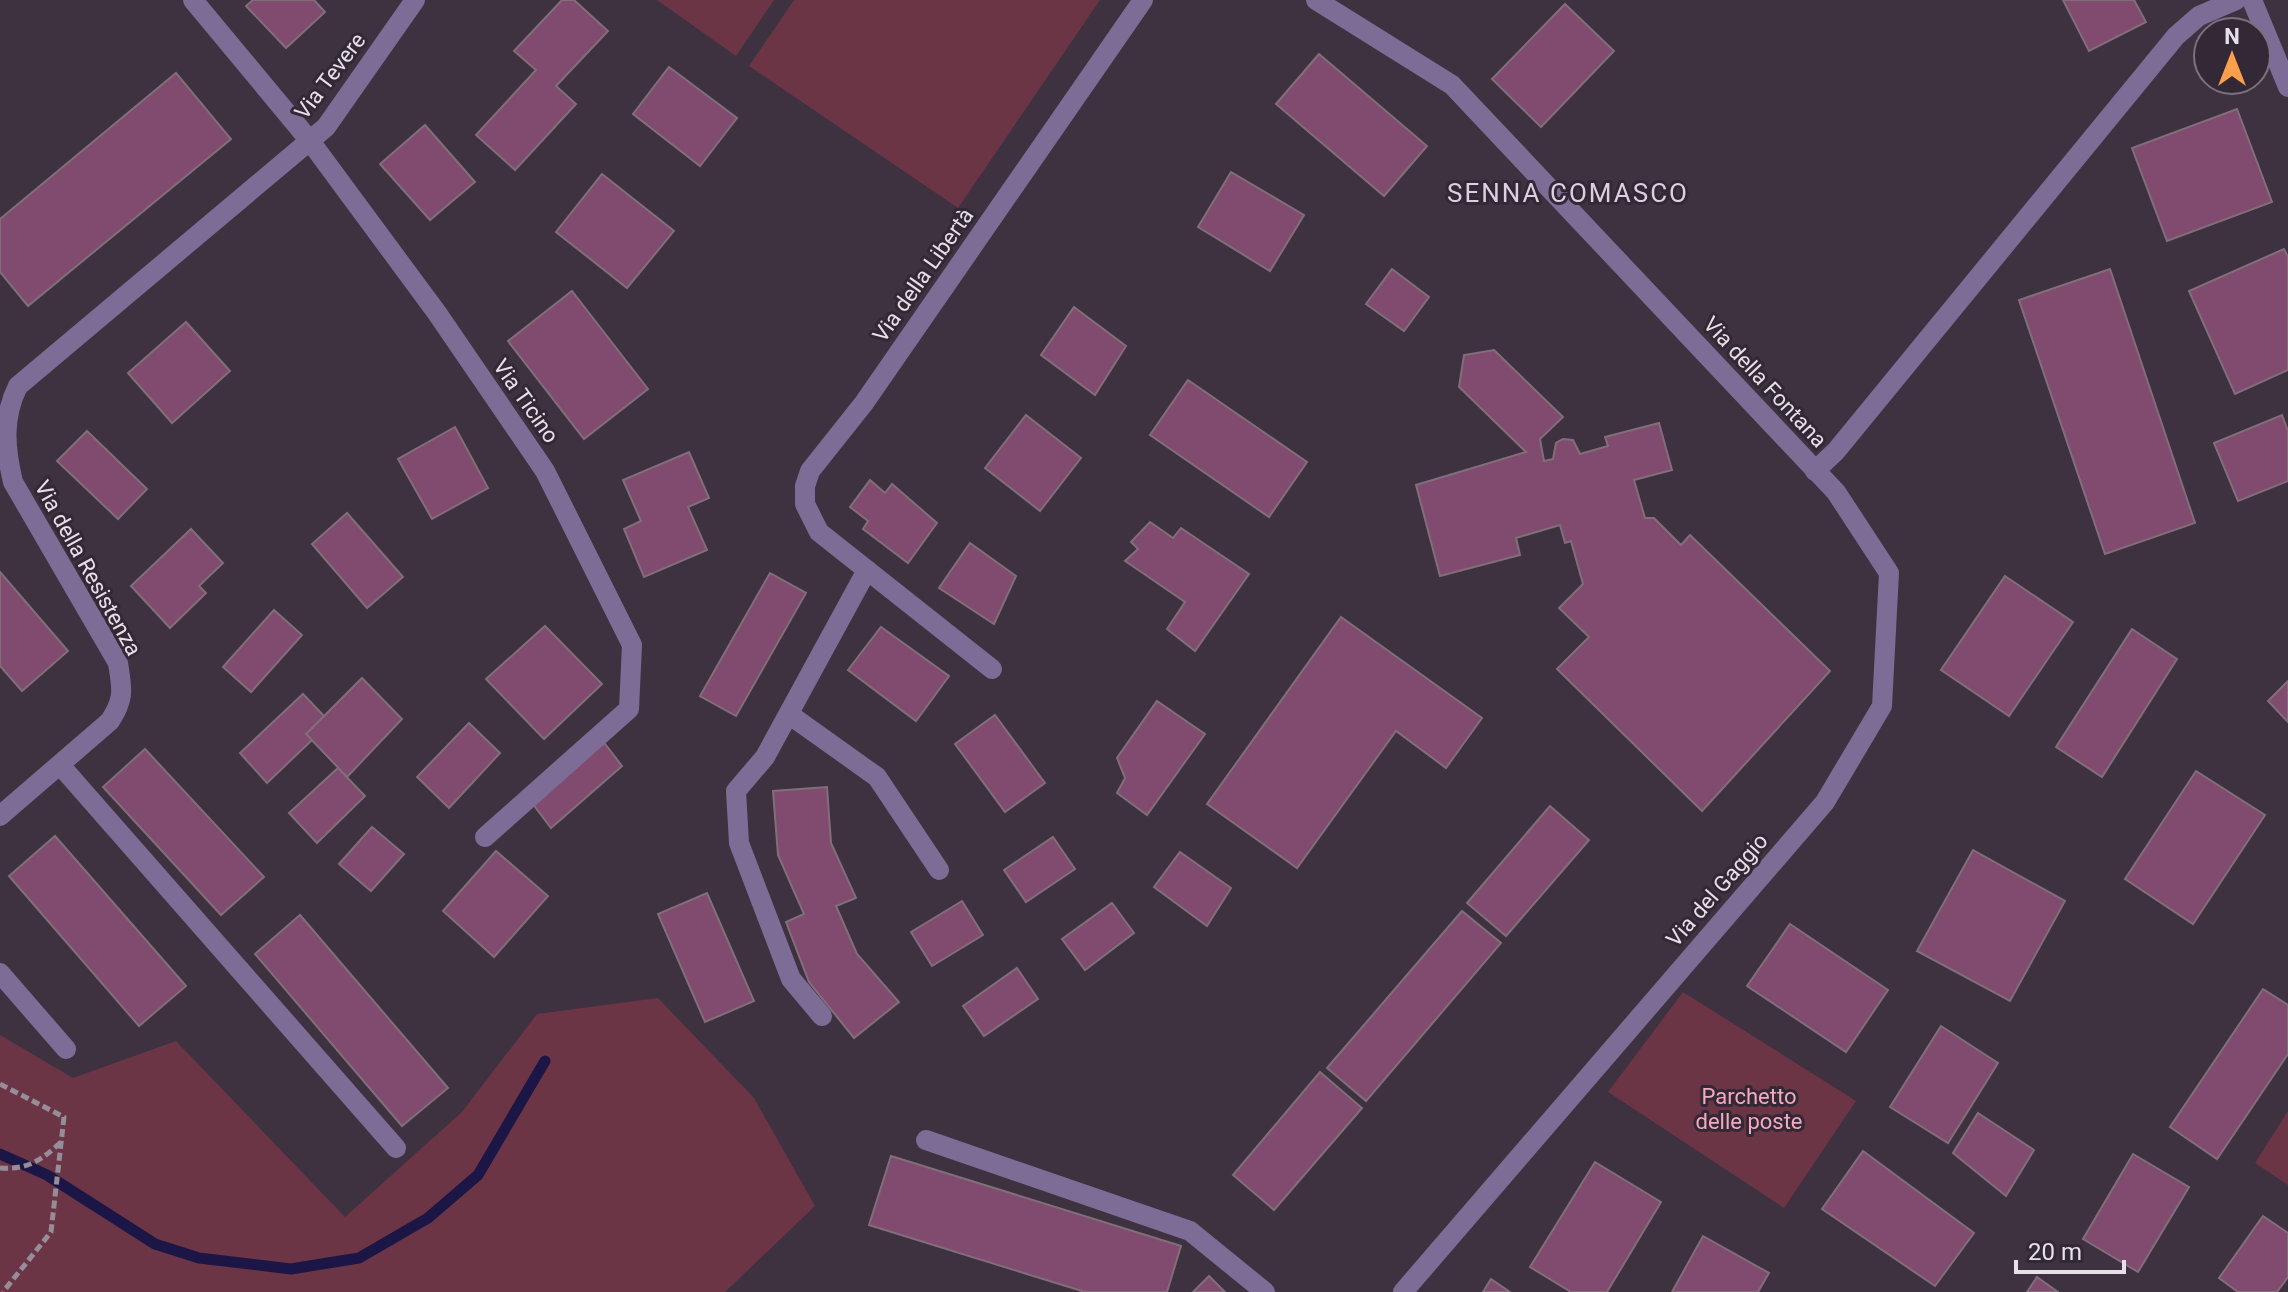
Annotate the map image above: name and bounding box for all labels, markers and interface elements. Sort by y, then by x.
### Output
north arrow [2192,16,2272,96]
text: N [2224,24,2240,49]
street label: Via Tevere [290,28,370,124]
district label: SENNA COMASCO [1447,178,1689,208]
street label: Via della Libertà [868,203,978,347]
street label: Via della Fontana [1698,312,1832,452]
street label: Via Ticino [488,354,564,448]
street label: Via della Resistenza [30,476,146,660]
street label: Via del Gaggio [1661,829,1773,951]
park label: Parchetto delle poste [1695,1084,1803,1134]
scale bar [2016,1224,2124,1274]
text: 20 m [2028,1238,2082,1266]

